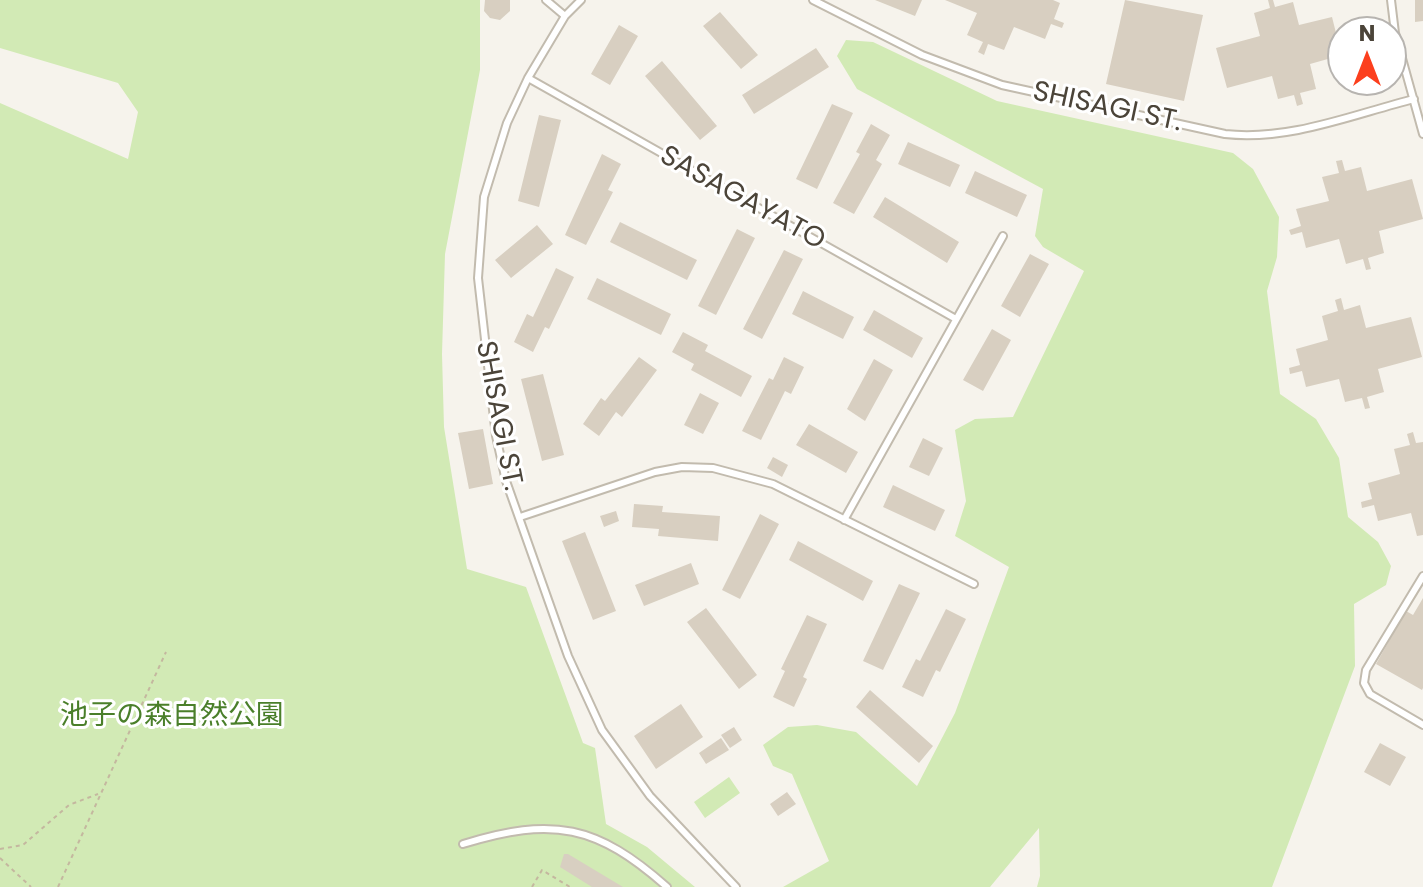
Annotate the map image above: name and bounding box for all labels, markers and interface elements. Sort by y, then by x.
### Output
north arrow [1327,16,1407,96]
text: N [1359,18,1375,49]
street label: SHISAGI ST. [1029,76,1185,140]
street label: SASAGAYATO [654,140,830,258]
street label: SHISAGI ST. [467,338,529,494]
park label: 池子の森自然公園 [60,700,284,734]

